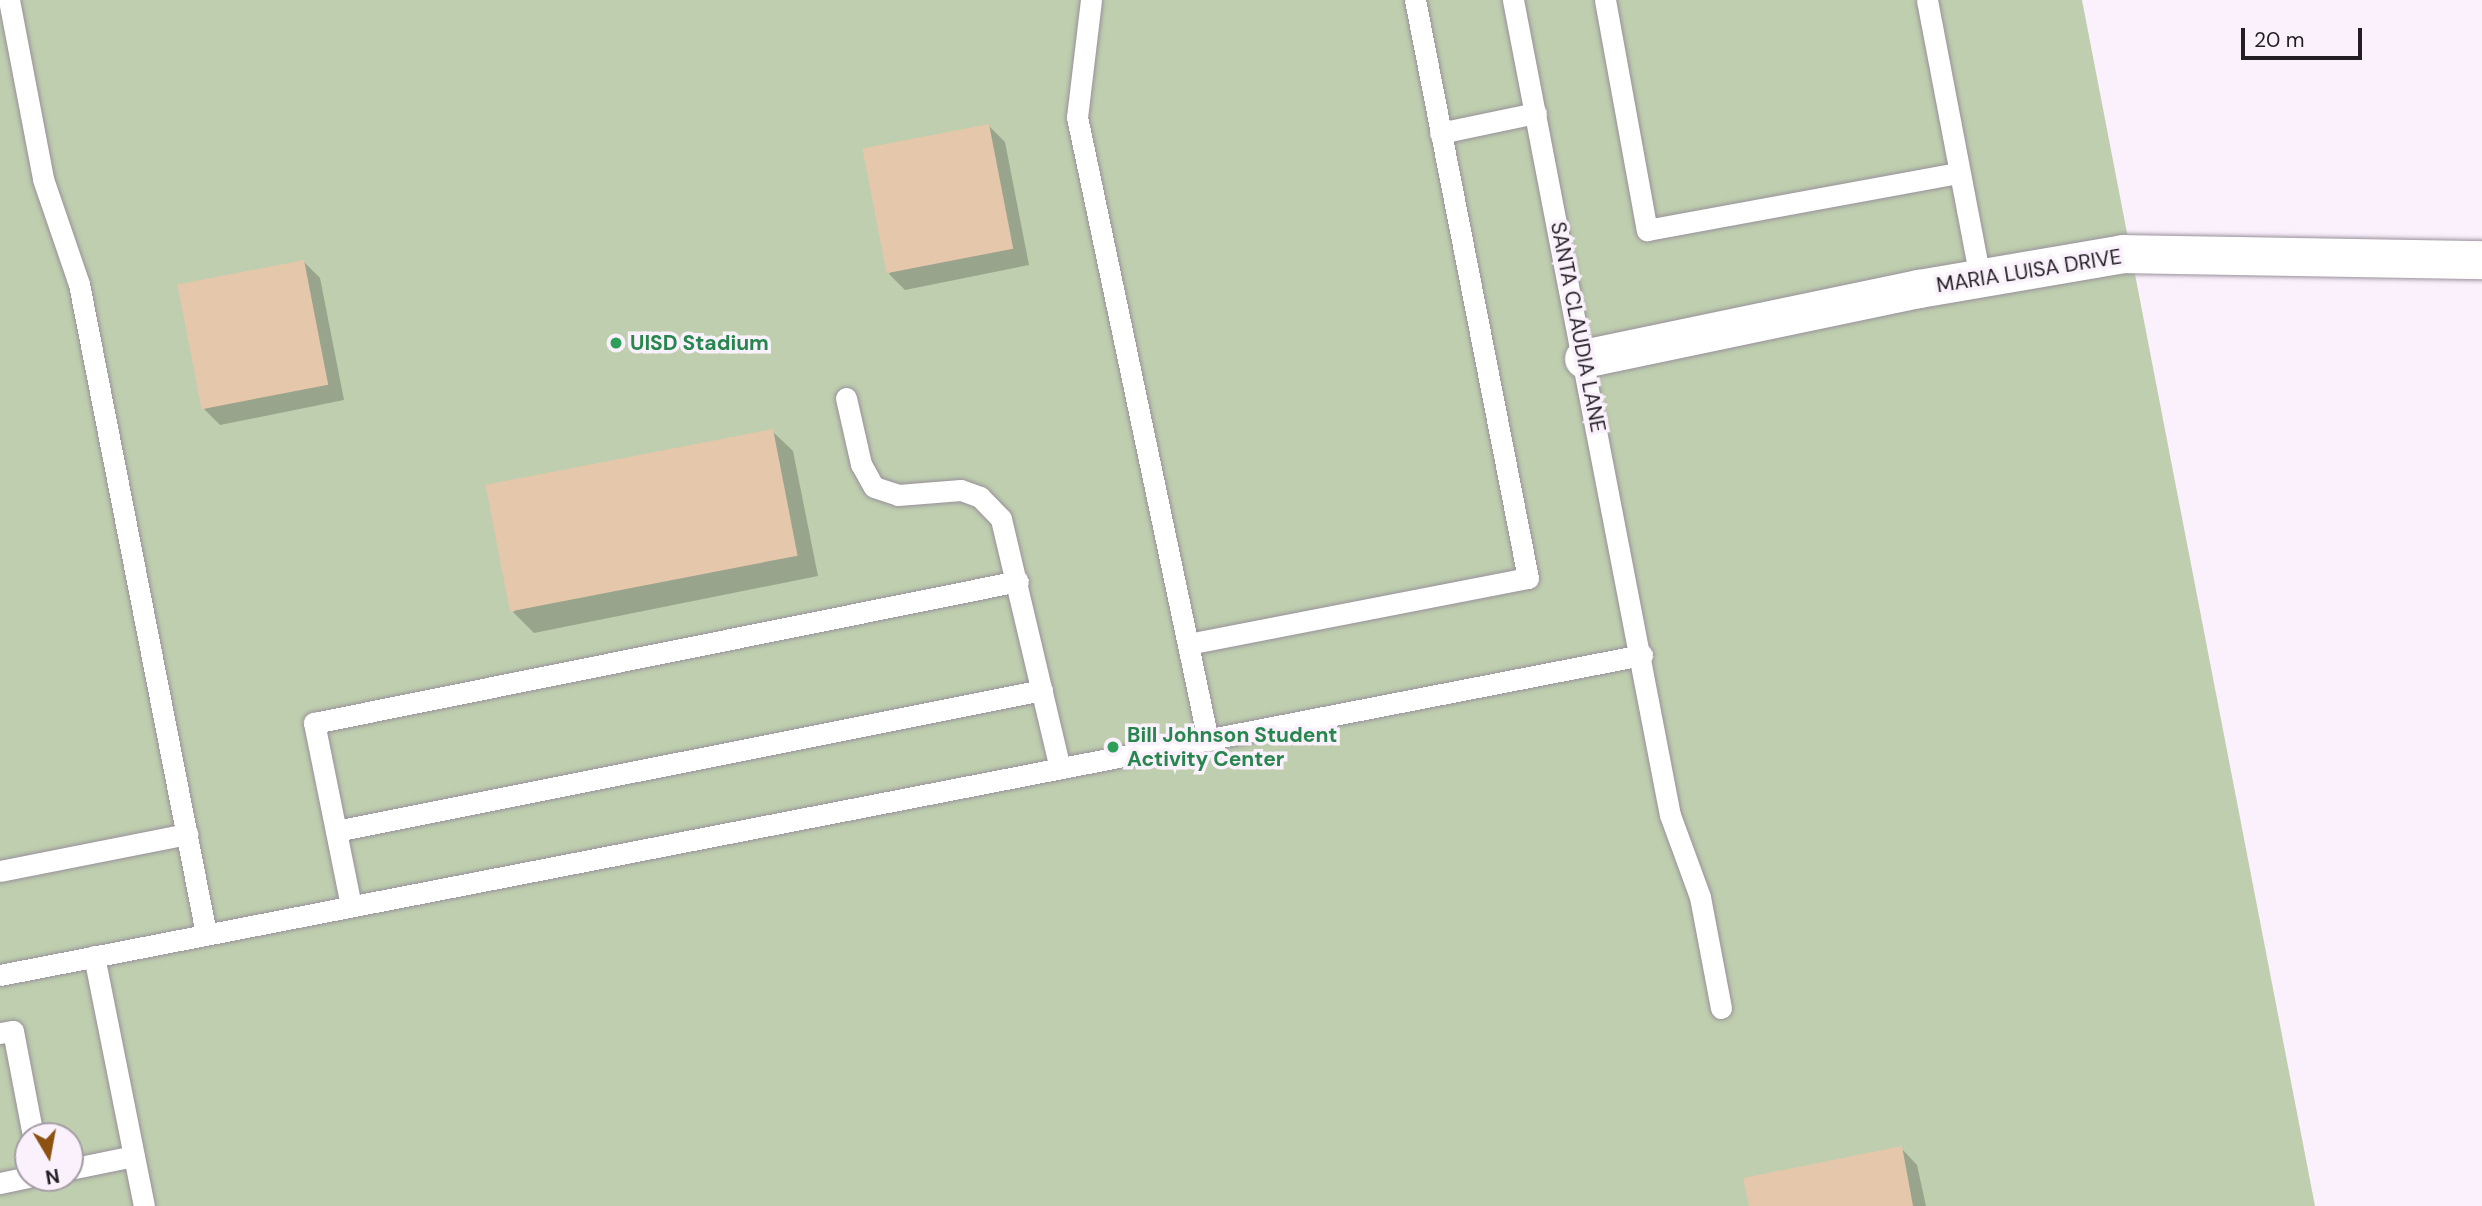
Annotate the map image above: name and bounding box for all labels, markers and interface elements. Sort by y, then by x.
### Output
scale bar [2244,14,2365,58]
text: 20 m [2254,26,2305,54]
street label: SANTA CLAUDIA LANE [1545,220,1611,434]
street label: MARIA LUISA DRIVE [1935,244,2123,298]
place label: UISD Stadium [630,330,769,356]
marker: UISD Stadium [608,335,624,351]
place label: Bill Johnson Student Activity Center [1127,722,1337,772]
marker: Bill Johnson Student Activity Center [1105,739,1121,755]
north arrow [14,1122,84,1192]
text: N [43,1163,61,1190]

